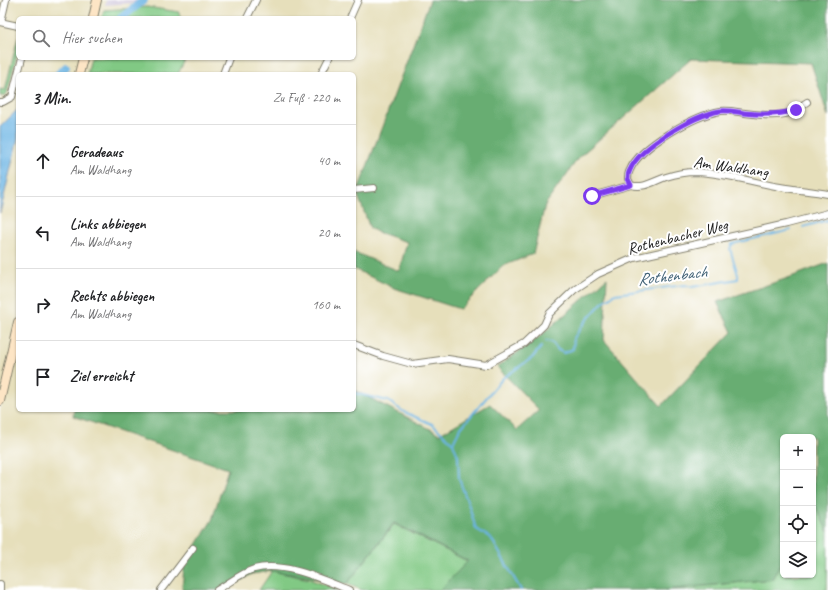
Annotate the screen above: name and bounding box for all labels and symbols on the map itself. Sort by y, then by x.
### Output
route end [787,101,805,119]
street label: Am Waldhang [692,152,771,182]
route start [583,187,601,205]
street label: Rothenbacher Weg [625,215,731,259]
water label: Rothenbach [636,261,709,290]

